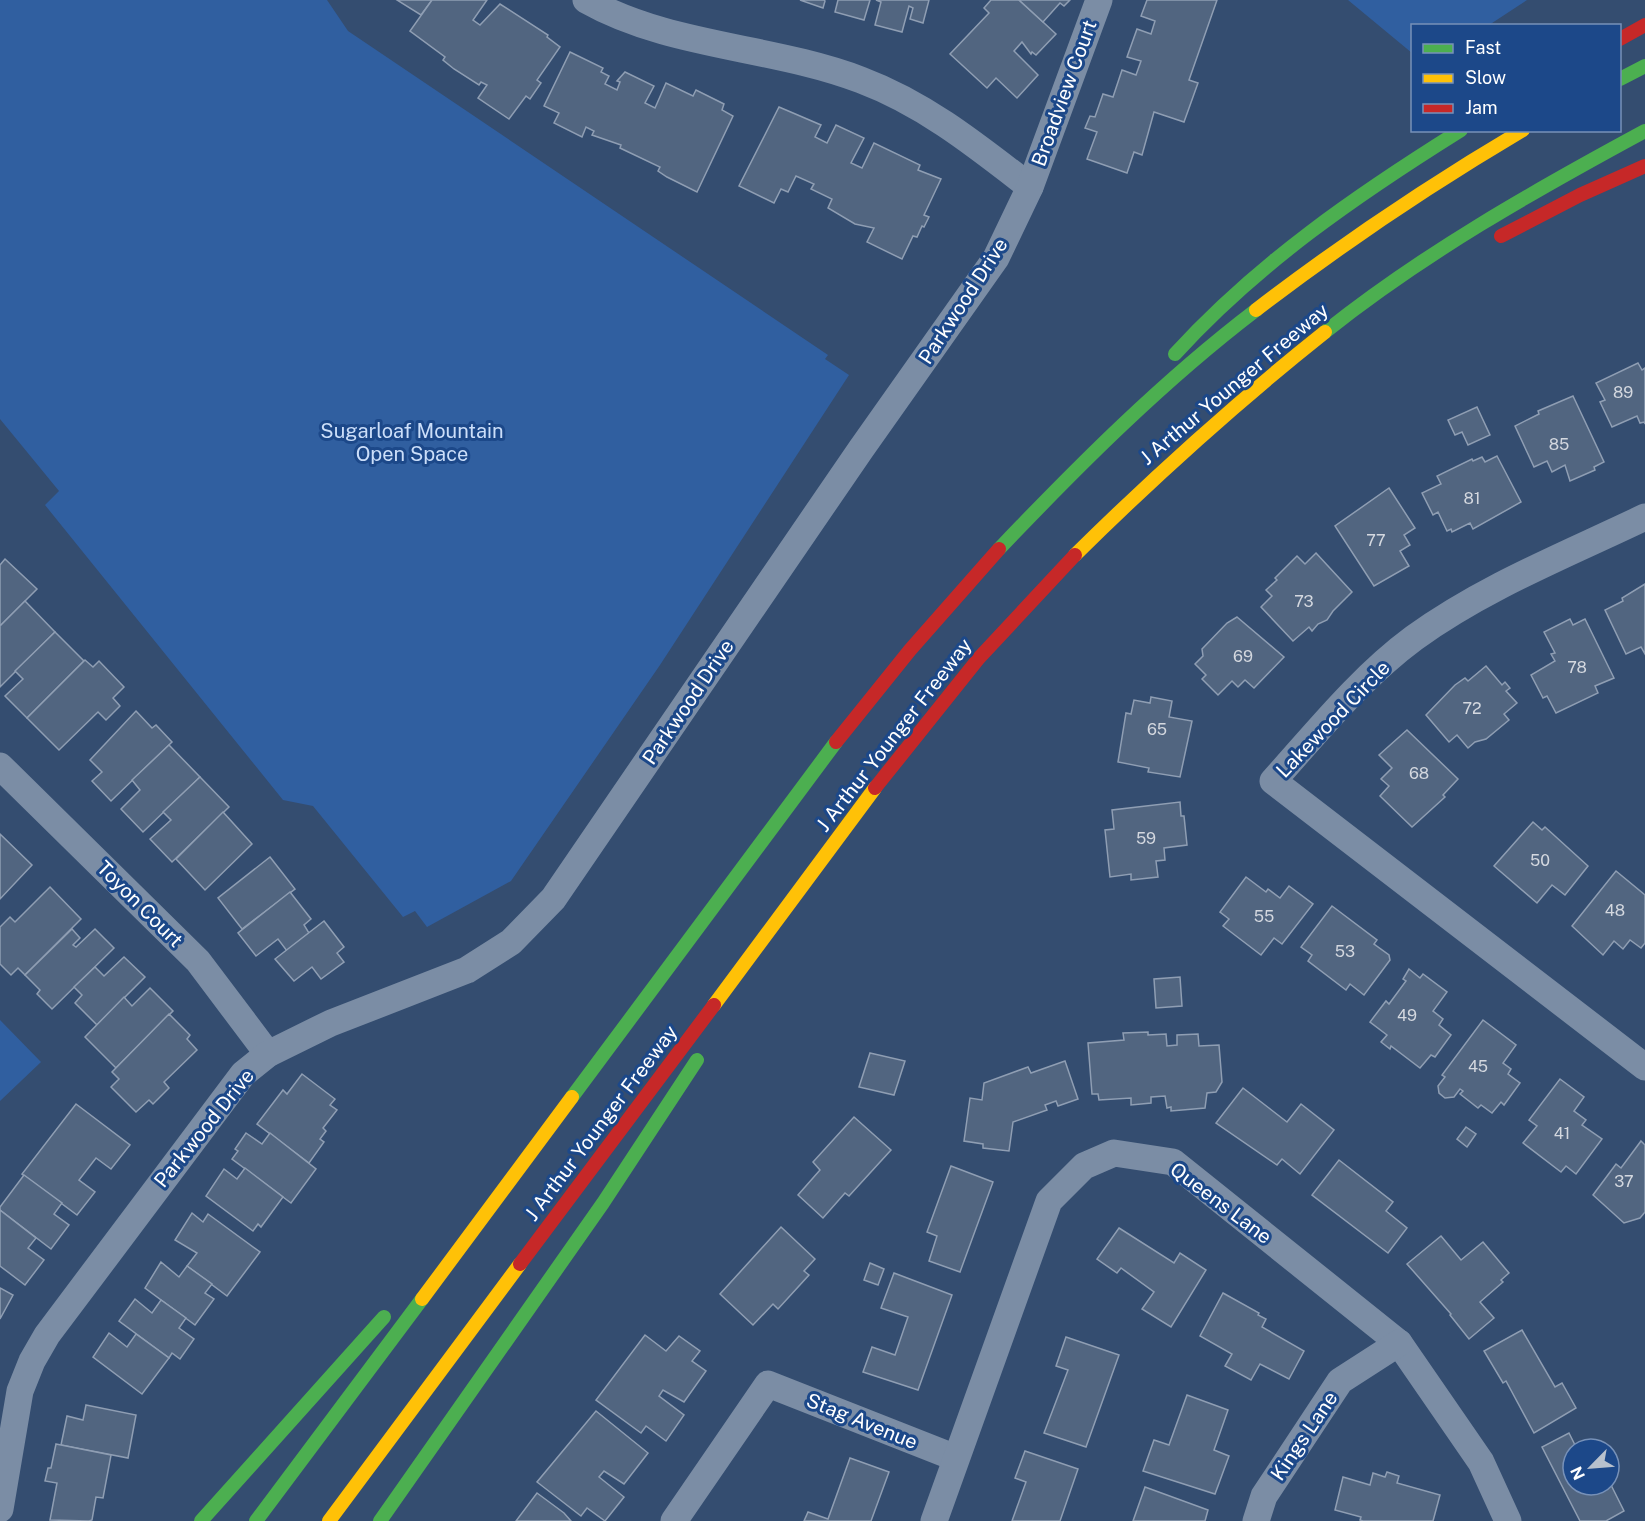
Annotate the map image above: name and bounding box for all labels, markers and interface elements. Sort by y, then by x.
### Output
street label: Broadview Court [1026,17,1102,169]
legend [1411,24,1621,132]
text: Fast [1465,37,1501,58]
text: Slow [1465,67,1506,88]
text: Jam [1465,97,1498,118]
street label: Parkwood Drive [913,233,1013,369]
street label: J Arthur Younger Freeway [1135,298,1333,470]
house number: 89 [1613,383,1633,402]
park label: Sugarloaf Mountain Open Space [320,419,504,466]
house number: 85 [1549,435,1569,454]
house number: 81 [1464,489,1480,508]
house number: 77 [1366,531,1386,550]
house number: 73 [1294,592,1314,611]
street label: J Arthur Younger Freeway [811,633,977,836]
street label: Parkwood Drive [637,635,739,769]
house number: 69 [1233,647,1253,666]
street label: Lakewood Circle [1271,656,1395,782]
house number: 78 [1567,658,1587,677]
house number: 72 [1462,699,1482,718]
house number: 65 [1147,720,1167,739]
house number: 68 [1409,764,1429,783]
house number: 59 [1136,829,1156,848]
house number: 50 [1530,851,1550,870]
street label: Toyon Court [92,856,188,952]
house number: 48 [1605,901,1625,920]
house number: 55 [1254,907,1274,926]
house number: 53 [1335,942,1355,961]
house number: 49 [1397,1006,1417,1025]
street label: J Arthur Younger Freeway [520,1020,683,1225]
house number: 45 [1468,1057,1488,1076]
street label: Parkwood Drive [149,1064,259,1192]
house number: 41 [1554,1124,1570,1143]
street label: Queens Lane [1166,1157,1276,1249]
house number: 37 [1614,1172,1634,1191]
street label: Kings Lane [1265,1387,1343,1485]
street label: Stag Avenue [803,1388,921,1454]
north arrow [1561,1437,1621,1497]
text: N [1567,1463,1589,1483]

